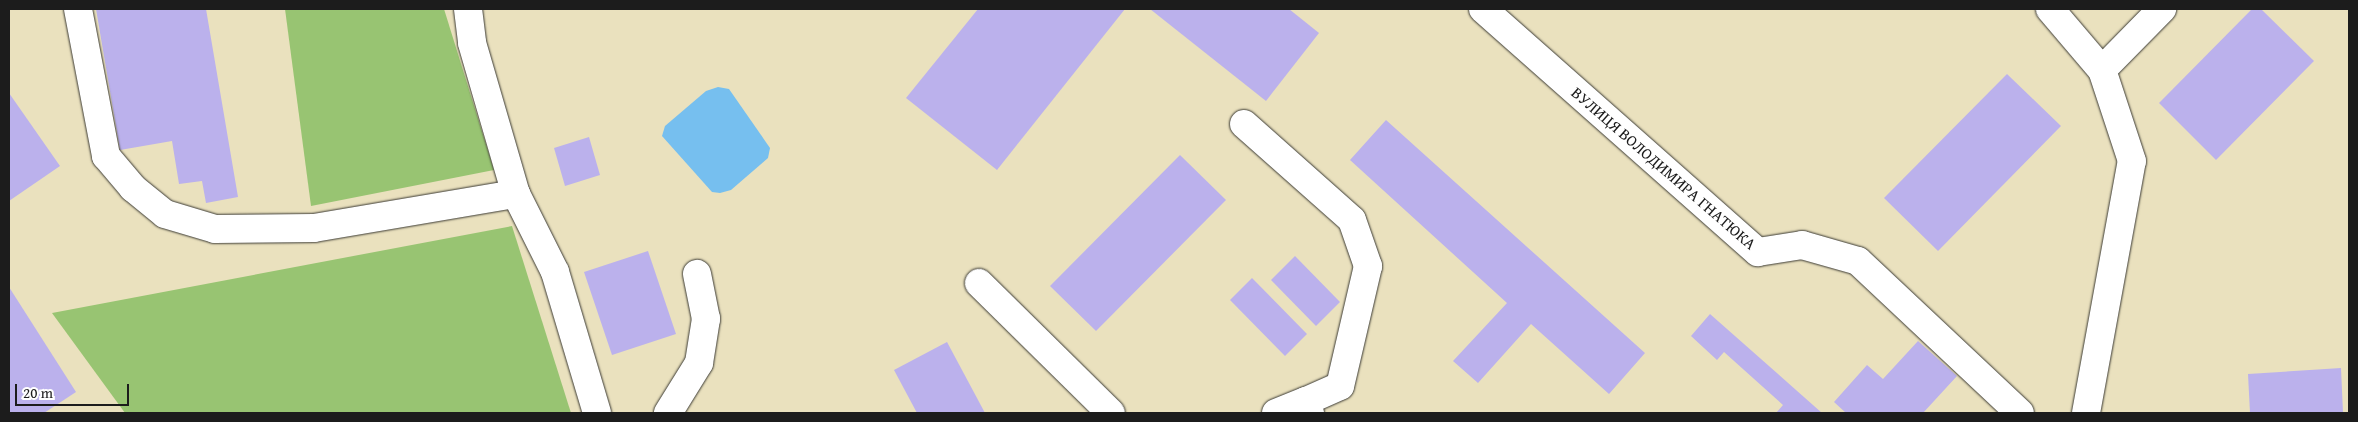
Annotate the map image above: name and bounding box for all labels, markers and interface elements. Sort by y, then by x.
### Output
street label: ВУЛИЦЯ ВОЛОДИМИРА ГНАТЮКА [1568,83,1760,253]
scale bar [18,374,131,406]
text: 20 m [23,382,53,403]

